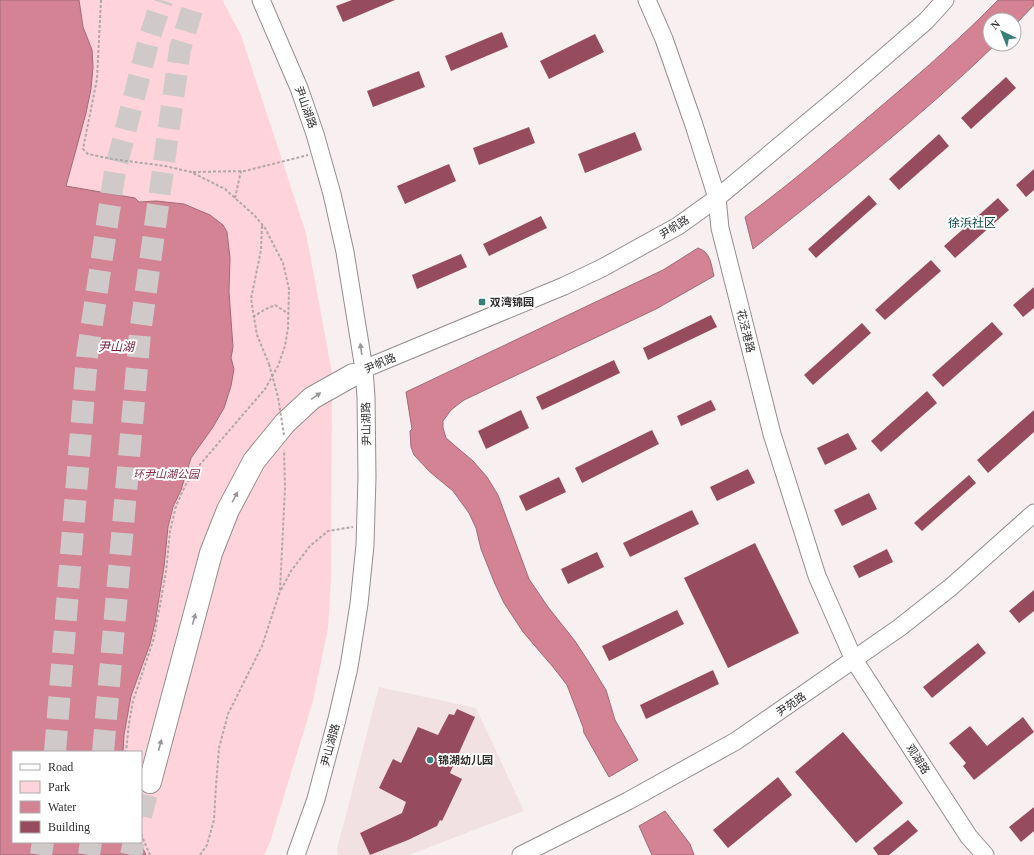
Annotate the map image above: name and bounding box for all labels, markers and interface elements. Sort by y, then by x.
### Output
north arrow [982,12,1022,52]
text: N [988,18,1002,32]
street label: 尹山湖路 [293,84,319,130]
street label: 尹帆路 [657,213,691,241]
district label: 徐浜社区 [948,216,996,230]
place label: 双湾锦园 [490,296,534,308]
marker: 双湾锦园 [477,297,487,307]
street label: 花泾港路 [735,308,757,354]
water label: 尹山湖 [98,340,136,354]
one-way arrow [358,343,364,355]
street label: 尹帆路 [362,351,398,375]
one-way arrow [310,393,322,400]
street label: 尹山湖路 [360,402,372,446]
park label: 环尹山湖公园 [133,468,201,480]
one-way arrow [232,491,239,502]
one-way arrow [191,613,197,625]
street label: 尹苑路 [774,690,808,718]
street label: 尹山湖路 [319,722,341,768]
one-way arrow [157,738,163,750]
street label: 观湖路 [904,742,932,776]
legend [12,751,142,843]
place label: 锦湖幼儿园 [438,754,493,766]
marker: 锦湖幼儿园 [425,755,435,765]
text: Road [48,760,73,774]
text: Park [48,780,70,794]
text: Water [48,800,76,814]
text: Building [48,820,90,834]

